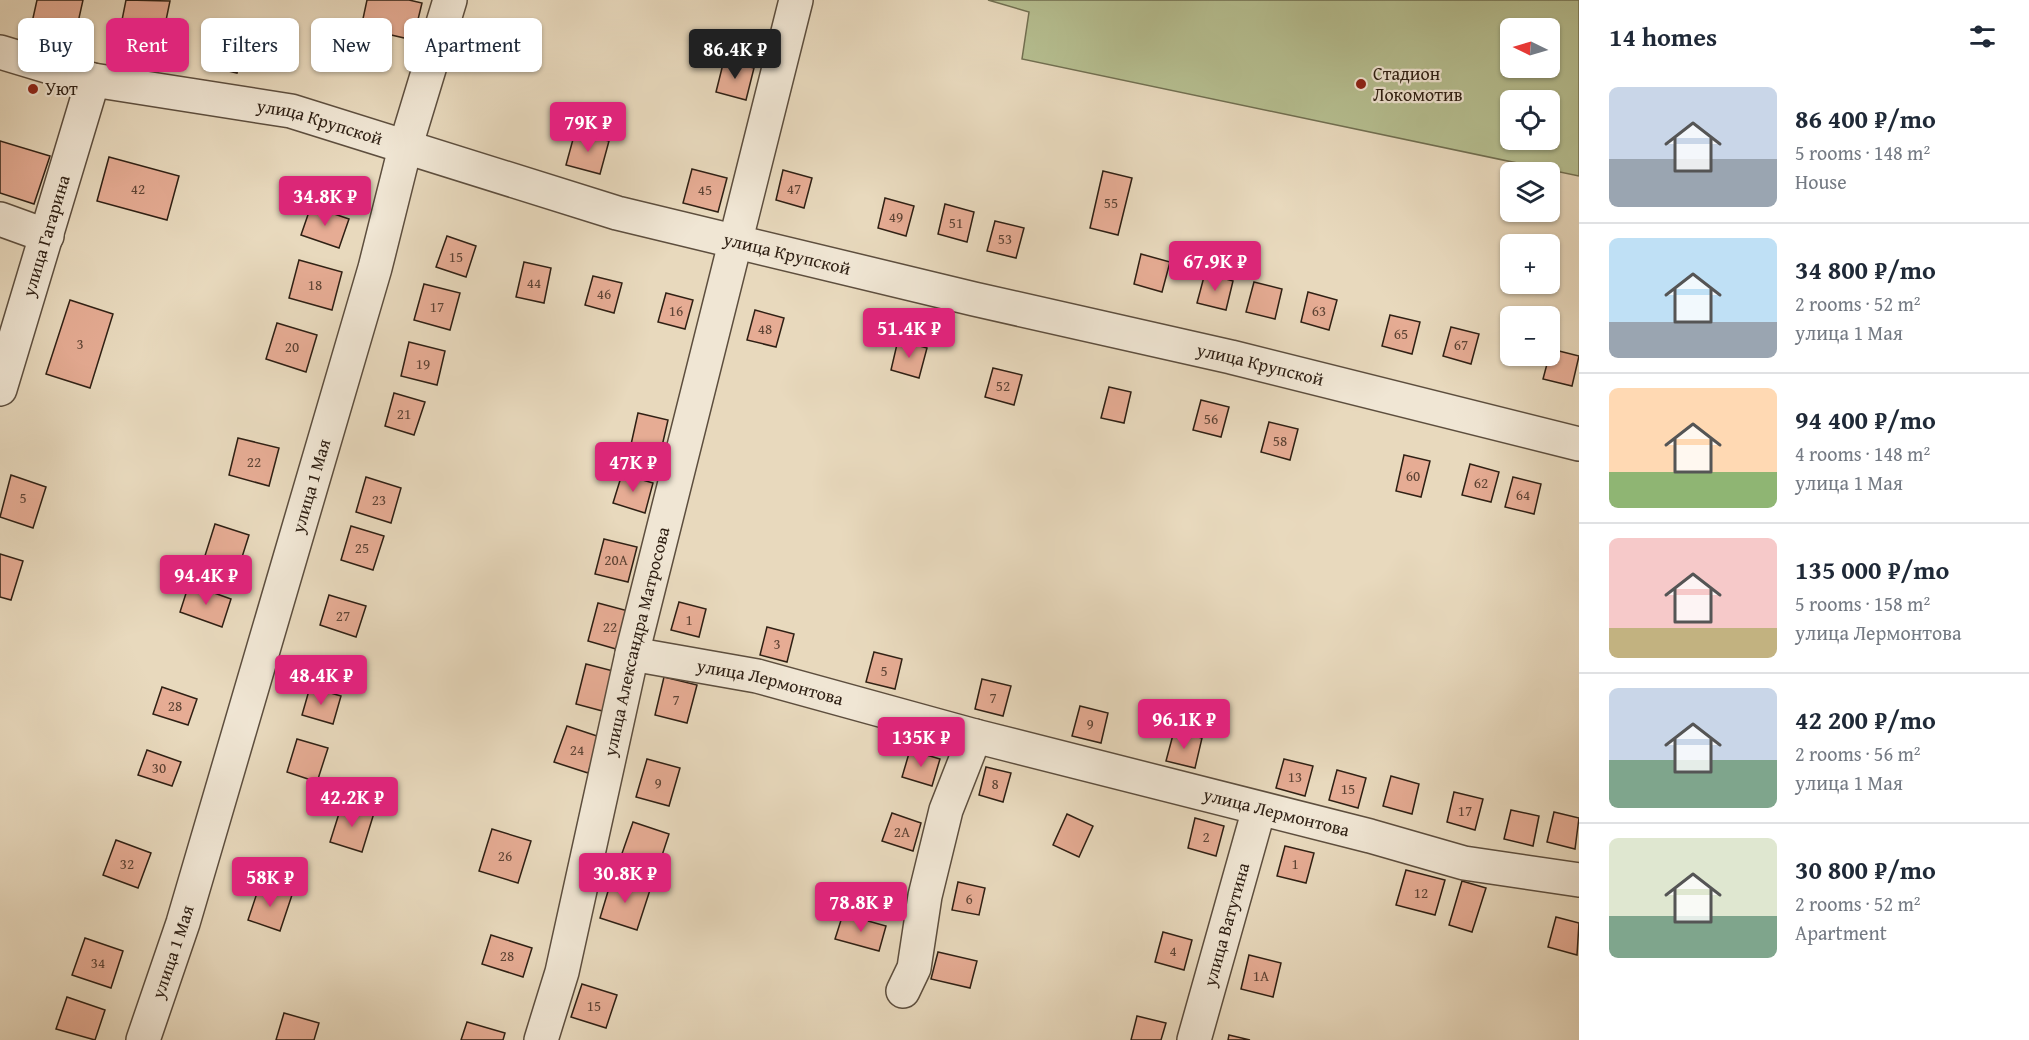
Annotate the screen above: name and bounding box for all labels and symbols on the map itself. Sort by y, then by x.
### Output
north arrow [1500,18,1560,78]
pin: 86.4K ₽ [680,29,790,80]
place label: Стадион Локомотив [1373,60,1463,108]
place label: Уют [45,75,78,102]
marker: Стадион Локомотив [1354,77,1368,91]
marker: Уют [26,82,40,96]
street label: улица Крупской [254,92,387,152]
pin: 79K ₽ [546,102,630,153]
street label: улица Гагарина [14,171,77,301]
pin: 34.8K ₽ [270,176,380,227]
house number: 42 [131,178,145,199]
house number: 47 [787,178,801,199]
house number: 45 [698,179,712,200]
house number: 55 [1104,192,1118,213]
house number: 49 [889,206,903,227]
house number: 51 [949,212,963,233]
street label: улица Крупской [720,225,854,282]
house number: 53 [998,228,1012,249]
pin: 67.9K ₽ [1160,241,1270,292]
house number: 15 [449,246,463,267]
house number: 44 [527,272,541,293]
house number: 18 [308,274,322,295]
house number: 46 [597,283,611,304]
house number: 17 [430,296,444,317]
house number: 16 [669,300,683,321]
house number: 63 [1312,300,1326,321]
pin: 51.4K ₽ [854,308,964,359]
house number: 48 [758,318,772,339]
house number: 65 [1394,323,1408,344]
house number: 3 [76,333,84,354]
house number: 67 [1454,334,1468,355]
street label: улица Крупской [1193,335,1327,393]
house number: 20 [285,336,299,357]
house number: 19 [416,353,430,374]
house number: 52 [996,375,1010,396]
house number: 21 [397,403,411,424]
house number: 56 [1204,408,1218,429]
house number: 58 [1273,430,1287,451]
street label: улица 1 Мая [284,436,337,537]
pin: 47K ₽ [591,442,675,493]
house number: 22 [247,451,261,472]
house number: 60 [1406,465,1420,486]
house number: 62 [1474,472,1488,493]
house number: 64 [1516,484,1530,505]
house number: 5 [19,487,27,508]
house number: 23 [372,489,386,510]
street label: улица Александра Матросова [596,523,677,760]
house number: 25 [355,537,369,558]
house number: 20А [604,549,628,570]
pin: 94.4K ₽ [151,555,261,606]
house number: 27 [336,605,350,626]
house number: 1 [685,609,693,630]
house number: 22 [603,616,617,637]
house number: 3 [773,633,781,654]
street label: улица Лермонтова [694,651,847,712]
pin: 48.4K ₽ [266,655,376,706]
house number: 5 [880,660,888,681]
house number: 7 [989,687,997,708]
house number: 7 [672,689,680,710]
house number: 28 [168,695,182,716]
pin: 96.1K ₽ [1129,699,1239,750]
house number: 9 [1086,713,1094,734]
pin: 135K ₽ [872,717,970,768]
house number: 24 [570,739,584,760]
house number: 30 [152,757,166,778]
house number: 13 [1288,766,1302,787]
house number: 9 [654,772,662,793]
house number: 8 [991,773,999,794]
pin: 42.2K ₽ [297,777,407,828]
house number: 15 [1341,778,1355,799]
street label: улица Лермонтова [1200,780,1353,843]
house number: 17 [1458,800,1472,821]
house number: 2А [894,821,910,842]
house number: 2 [1202,826,1210,847]
house number: 26 [498,845,512,866]
house number: 32 [120,853,134,874]
pin: 30.8K ₽ [570,853,680,904]
house number: 1 [1291,853,1299,874]
pin: 58K ₽ [228,857,312,908]
street label: улица Ватутина [1195,859,1256,990]
pin: 78.8K ₽ [806,882,916,933]
house number: 12 [1414,882,1428,903]
house number: 6 [965,888,973,909]
street label: улица 1 Мая [144,902,201,1003]
house number: 4 [1169,940,1177,961]
house number: 28 [500,945,514,966]
house number: 34 [91,952,105,973]
house number: 1А [1253,965,1269,986]
house number: 15 [587,995,601,1016]

